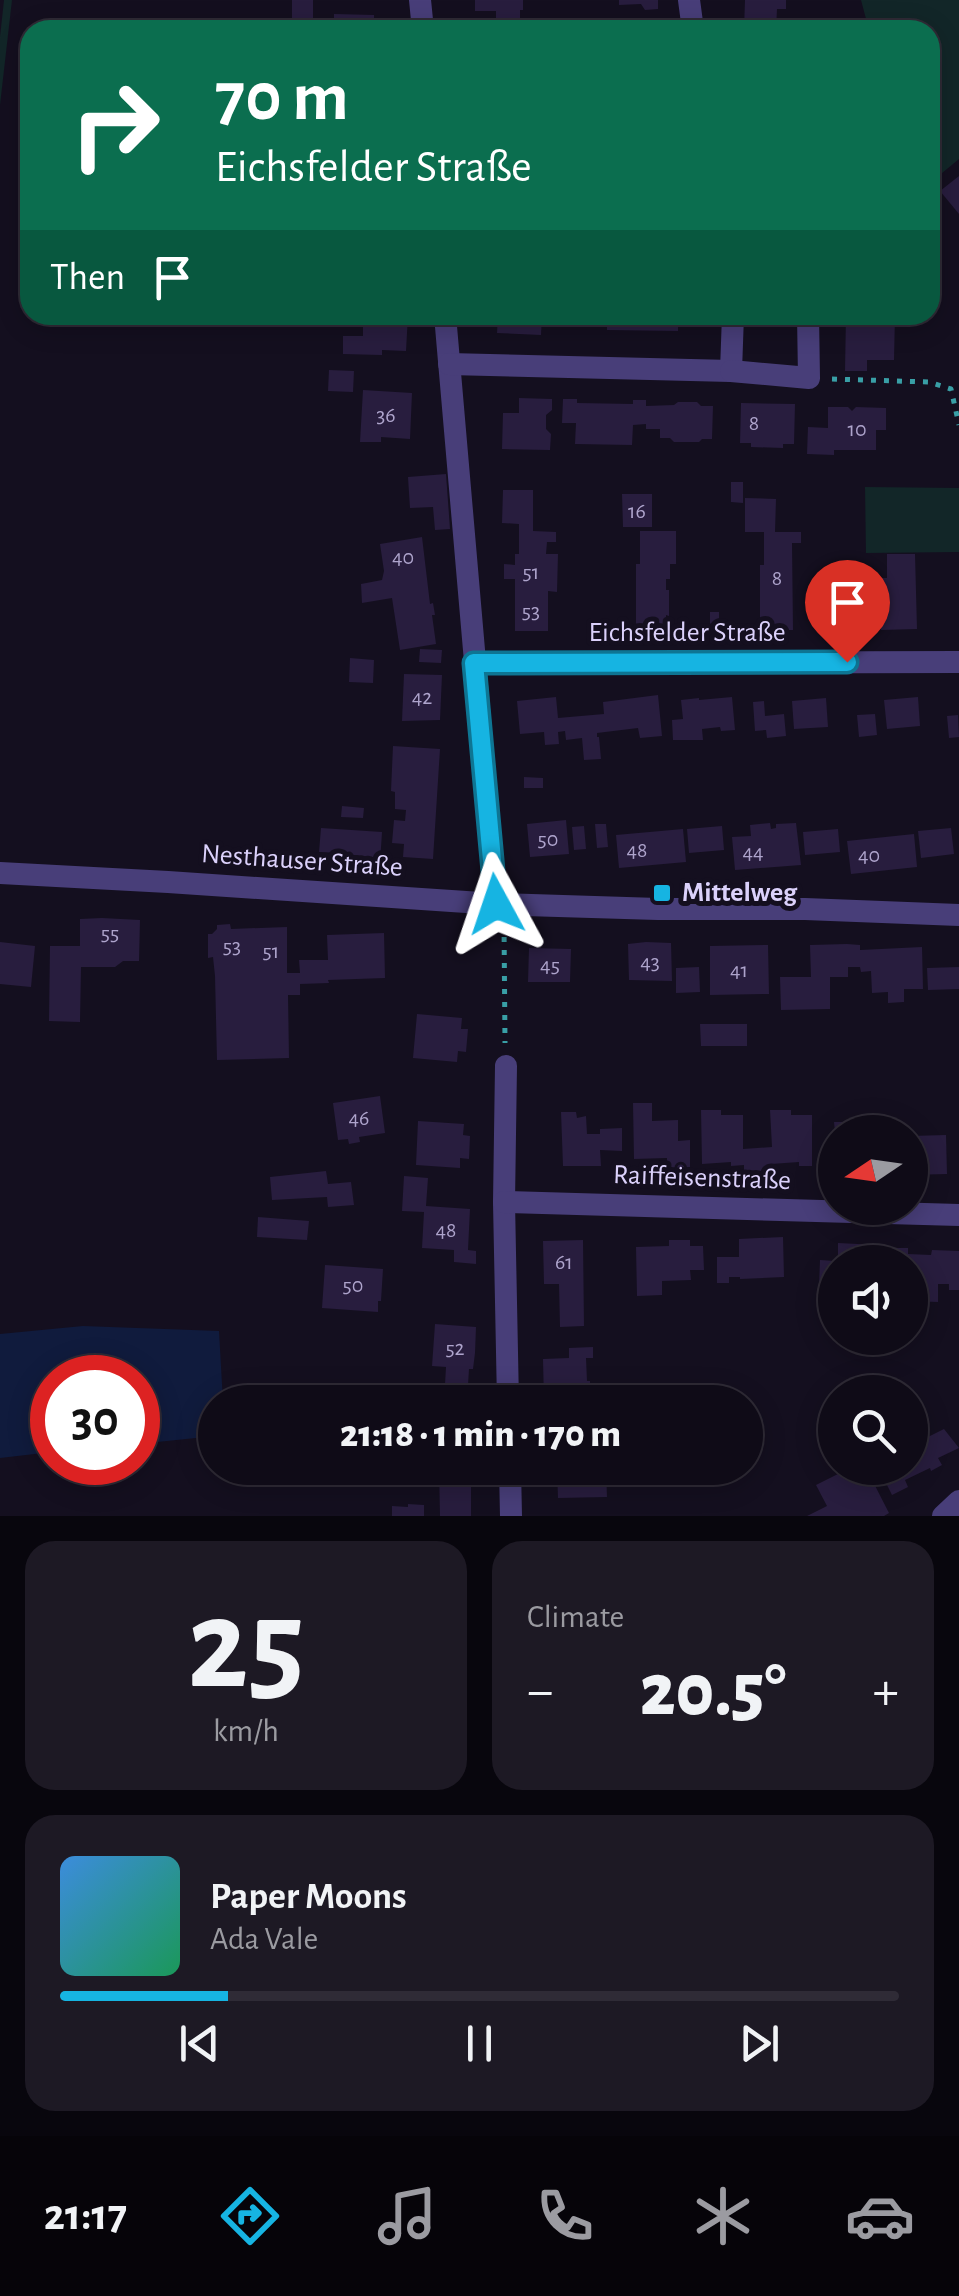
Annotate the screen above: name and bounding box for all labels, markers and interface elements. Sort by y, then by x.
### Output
icon: right [50,60,180,190]
text: 70 m [215,63,349,133]
text: Eichsfelder Straße [215,145,532,190]
icon: arrive [145,250,200,305]
text: Then [50,259,125,297]
house number: 36 [376,404,396,426]
house number: 8 [749,412,759,434]
house number: 10 [847,418,867,440]
house number: 16 [628,500,646,522]
house number: 40 [392,546,414,568]
pin [805,560,890,663]
house number: 51 [523,561,539,583]
house number: 8 [772,567,782,589]
icon: arrive [820,575,875,630]
house number: 53 [522,600,540,622]
street label: Eichsfelder Straße [588,619,786,647]
house number: 42 [412,686,432,708]
house number: 50 [538,828,558,850]
house number: 48 [626,839,648,861]
street label: Nesthauser Straße [200,840,404,882]
house number: 44 [742,841,764,863]
house number: 40 [858,844,880,866]
position arrow [444,852,548,956]
place label: Mittelweg [682,879,798,907]
marker: Mittelweg [651,882,673,904]
house number: 55 [101,922,119,944]
house number: 53 [223,935,241,957]
house number: 51 [263,940,279,962]
house number: 43 [640,951,660,973]
house number: 45 [540,954,560,976]
house number: 41 [730,959,748,981]
house number: 46 [349,1107,369,1129]
north arrow [818,1115,928,1225]
map controls [818,1115,928,1485]
street label: Raiffeisenstraße [613,1161,791,1195]
house number: 48 [435,1219,457,1241]
button: sound [818,1245,928,1355]
house number: 61 [555,1251,573,1273]
house number: 50 [343,1274,363,1296]
house number: 52 [445,1337,465,1359]
speed limit sign: 30 [30,1355,160,1485]
button: search [818,1375,928,1485]
text: 21:18 · 1 min · 170 m [340,1416,621,1454]
text: 25 [187,1582,305,1712]
text: Climate [527,1601,624,1633]
text: 20.5° [640,1654,786,1729]
text: − [527,1664,553,1719]
text: + [873,1664,899,1719]
text: km/h [213,1715,279,1747]
text: Paper Moons [210,1878,407,1916]
text: Ada Vale [210,1923,318,1955]
icon: previous [172,2016,227,2071]
icon: pause [452,2016,507,2071]
icon: next [732,2016,787,2071]
icon: directions [215,2181,285,2251]
icon: music [372,2181,442,2251]
icon: phone [530,2181,600,2251]
icon: climate [688,2181,758,2251]
icon: car [845,2181,915,2251]
text: 21:17 [44,2193,127,2238]

